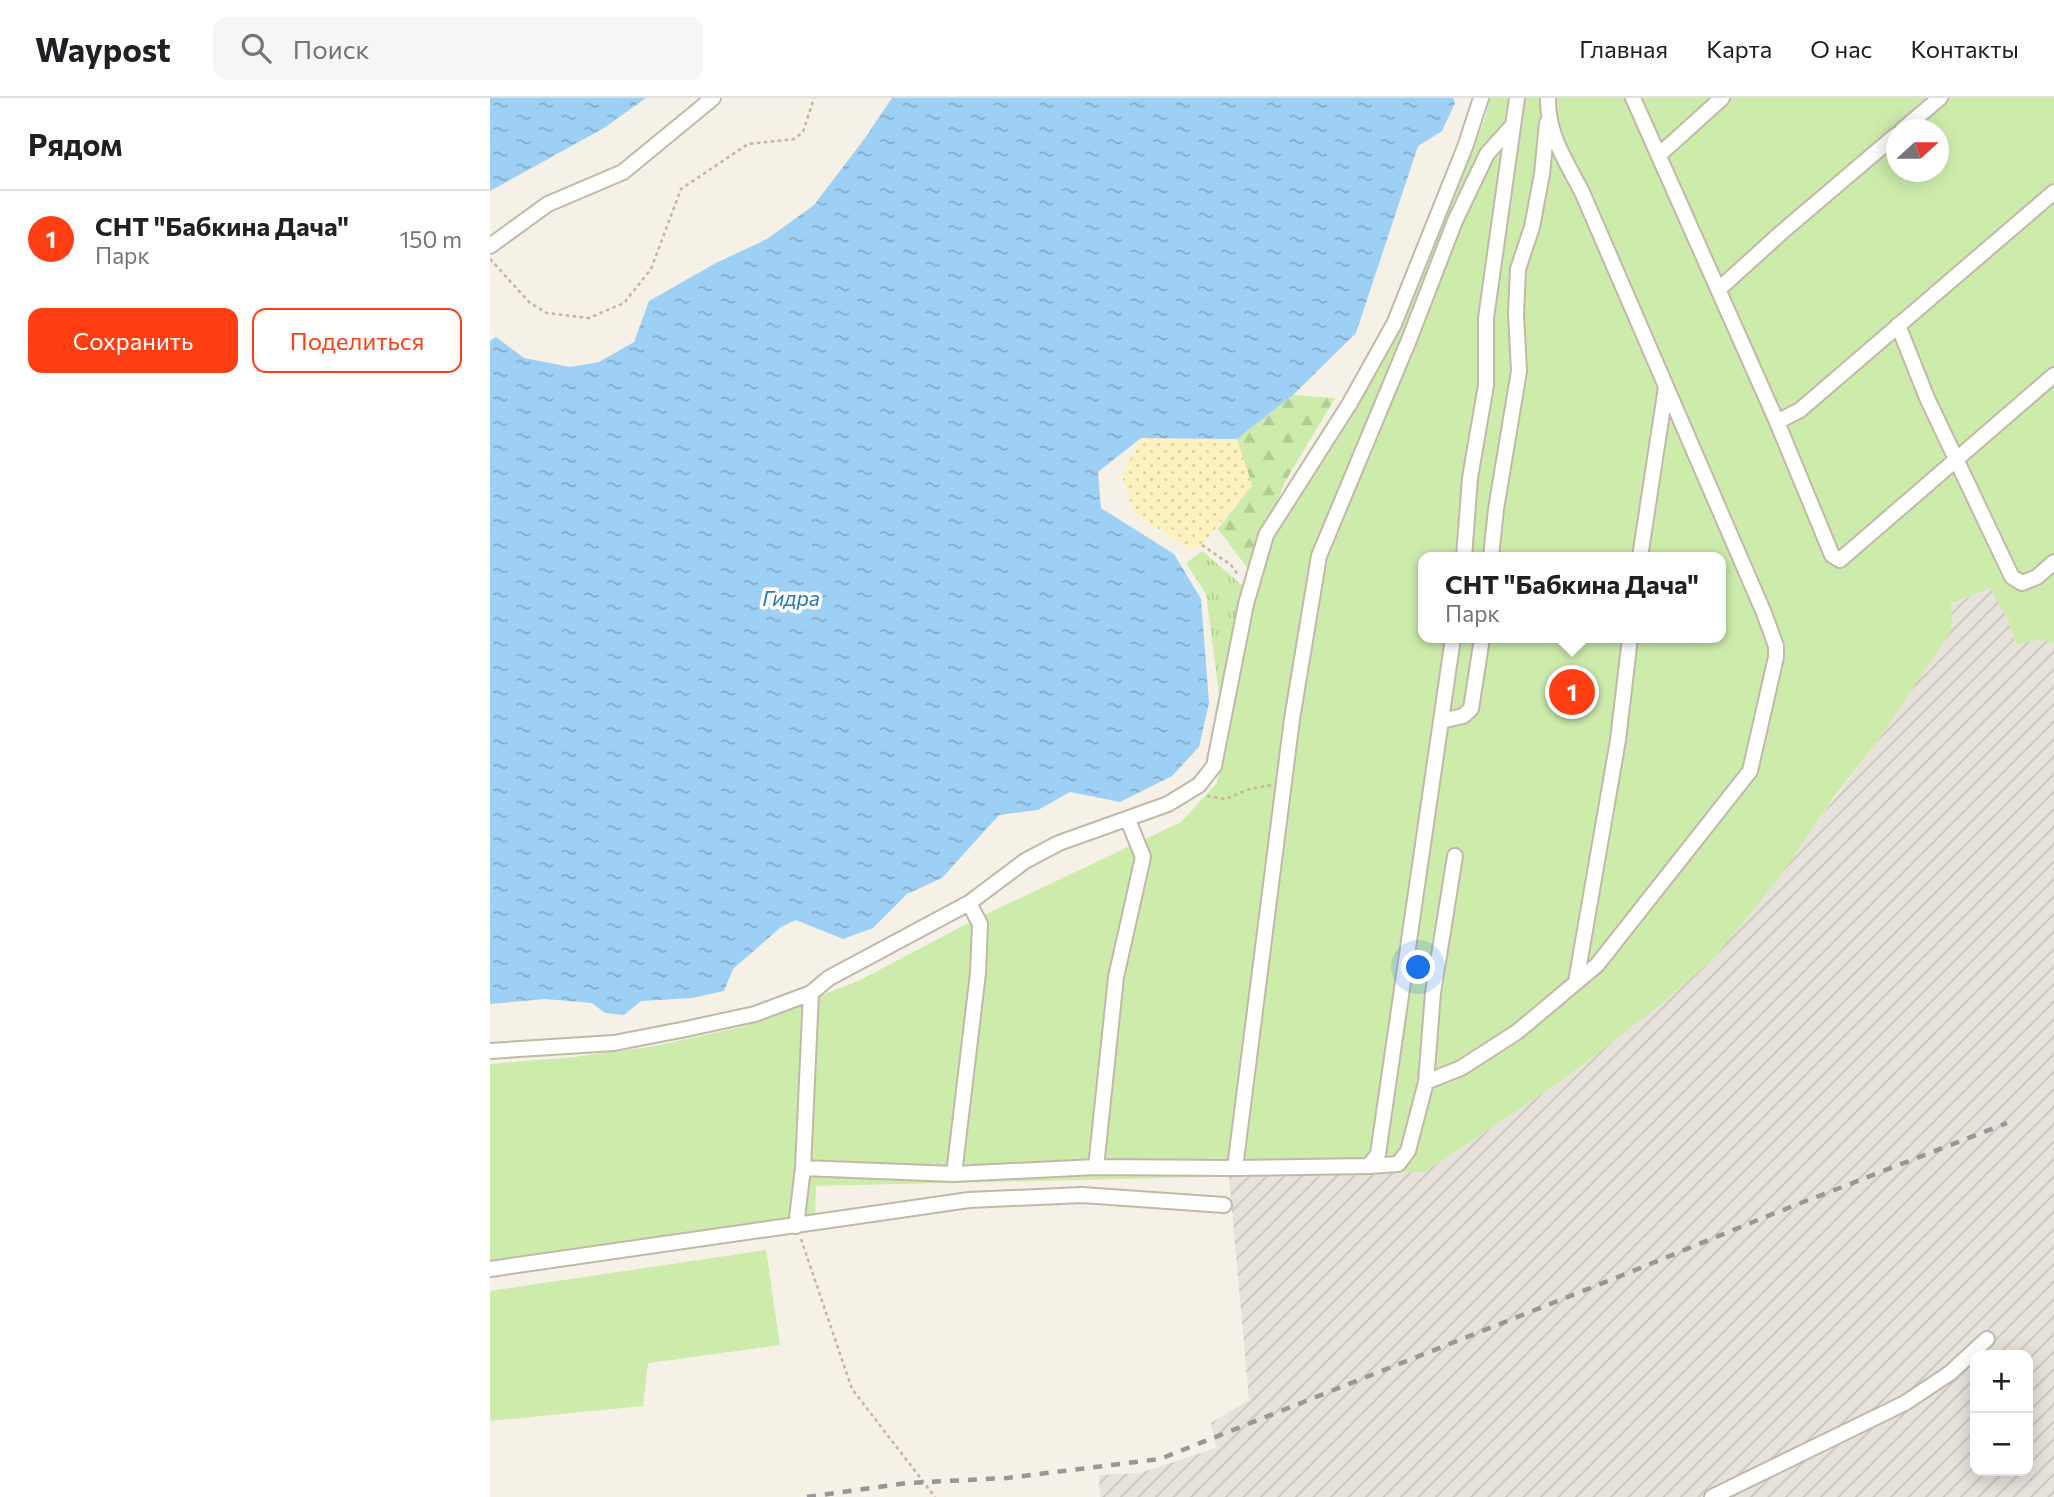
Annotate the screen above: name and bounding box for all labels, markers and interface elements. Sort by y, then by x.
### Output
search box [213,17,703,80]
text: Waypost [35,28,171,69]
icon: search [237,29,275,67]
text: Поиск [293,33,369,64]
text: Главная [1579,34,1668,63]
text: Карта [1706,34,1772,63]
text: О нас [1810,34,1872,63]
text: Контакты [1910,34,2019,63]
north arrow [1886,119,1949,182]
text: Рядом [28,125,122,162]
text: СНТ "Бабкина Дача" [95,210,349,241]
text: 1 [46,225,56,253]
text: 150 m [399,225,462,253]
text: Парк [95,241,150,269]
button: Сохранить [28,308,238,373]
button: Поделиться [252,308,462,373]
popup [1418,552,1726,643]
text: СНТ "Бабкина Дача" [1445,568,1699,599]
water label: Гидра [762,585,820,610]
text: Парк [1445,599,1500,627]
pin: 1 [1549,666,1595,718]
your location [1401,950,1435,984]
map controls [1970,1350,2033,1476]
button: + [1970,1350,2033,1413]
button: − [1970,1413,2033,1476]

